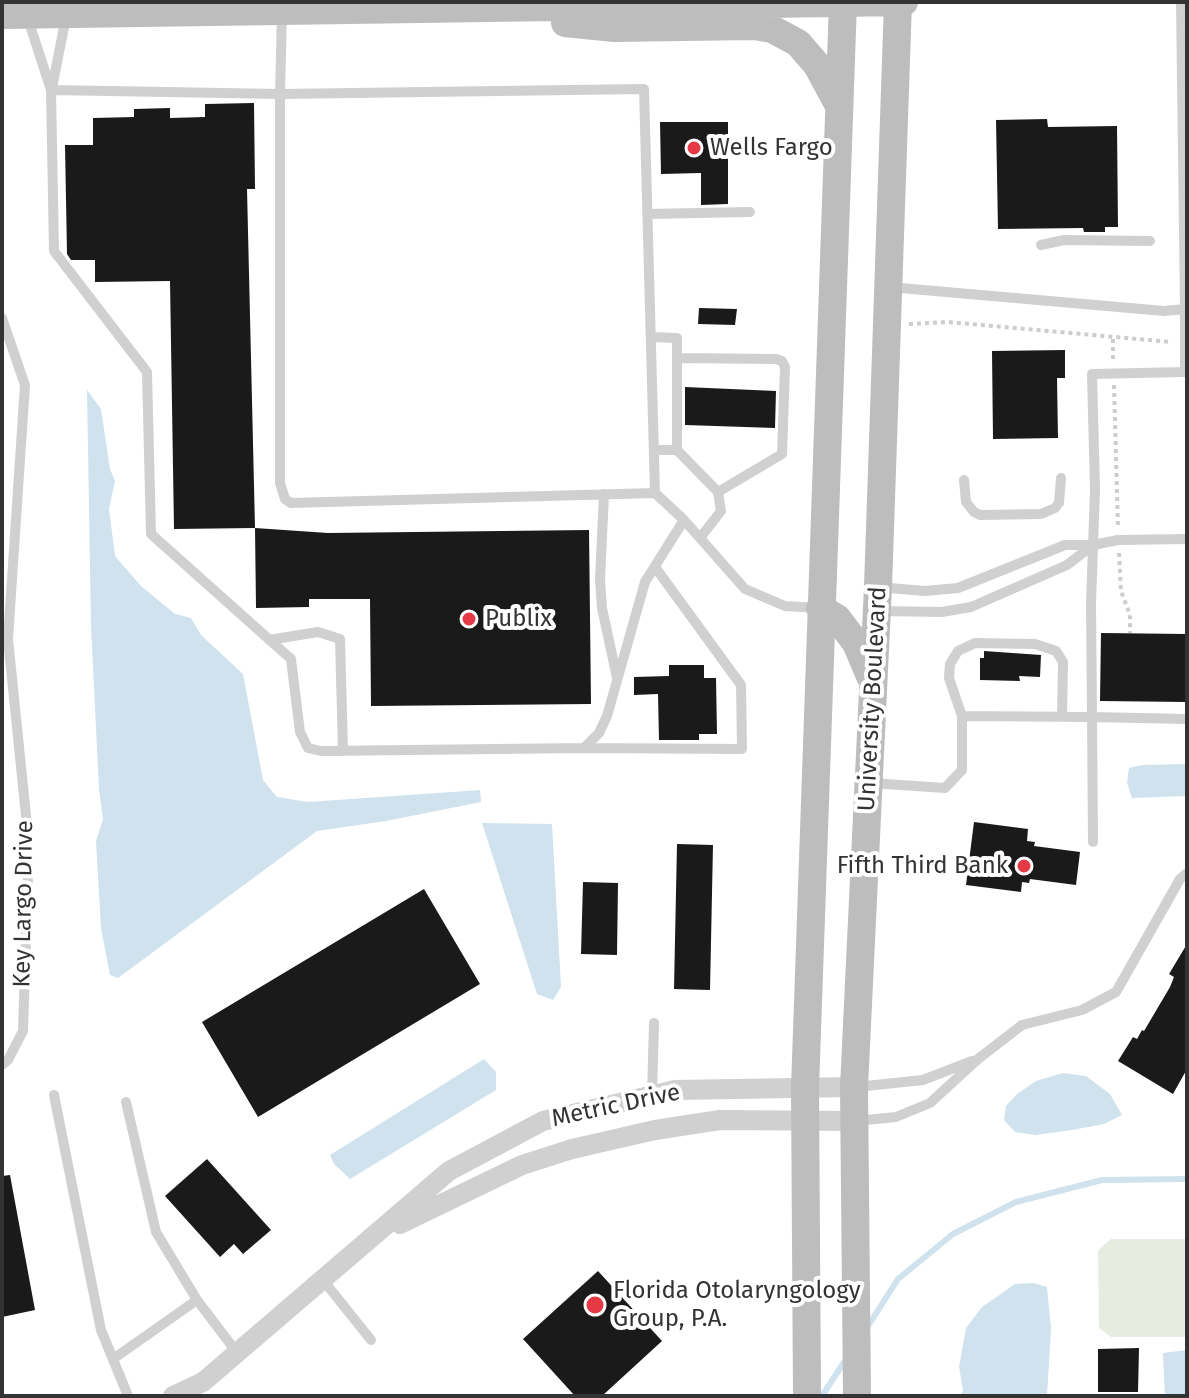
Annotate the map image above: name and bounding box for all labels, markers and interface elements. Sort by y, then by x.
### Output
place label: Wells Fargo [710,134,833,162]
marker: Wells Fargo [685,139,703,157]
street label: University Boulevard [853,586,893,812]
place label: Publix [485,605,552,633]
marker: Publix [460,610,478,628]
street label: Key Largo Drive [8,820,40,988]
place label: Fifth Third Bank [837,852,1008,880]
marker: Fifth Third Bank [1015,857,1033,875]
street label: Metric Drive [549,1078,683,1134]
place label: Florida Otolaryngology Group, P.A. [613,1277,861,1333]
marker: Florida Otolaryngology Group, P.A. [584,1294,606,1316]

